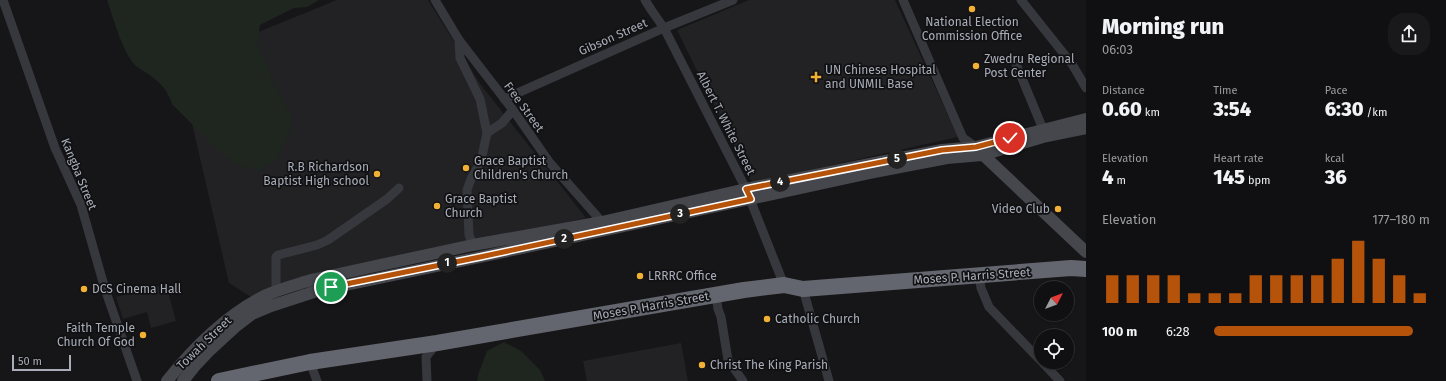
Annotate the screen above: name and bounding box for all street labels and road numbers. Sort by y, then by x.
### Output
street label: Gibson Street [577,15,650,58]
street label: Albert T. White Street [694,69,759,178]
street label: Free Street [501,79,547,135]
street label: Kangba Street [58,136,100,212]
street label: Moses P. Harris Street [913,265,1032,287]
street label: Moses P. Harris Street [592,289,711,323]
street label: Towah Street [174,313,235,372]

